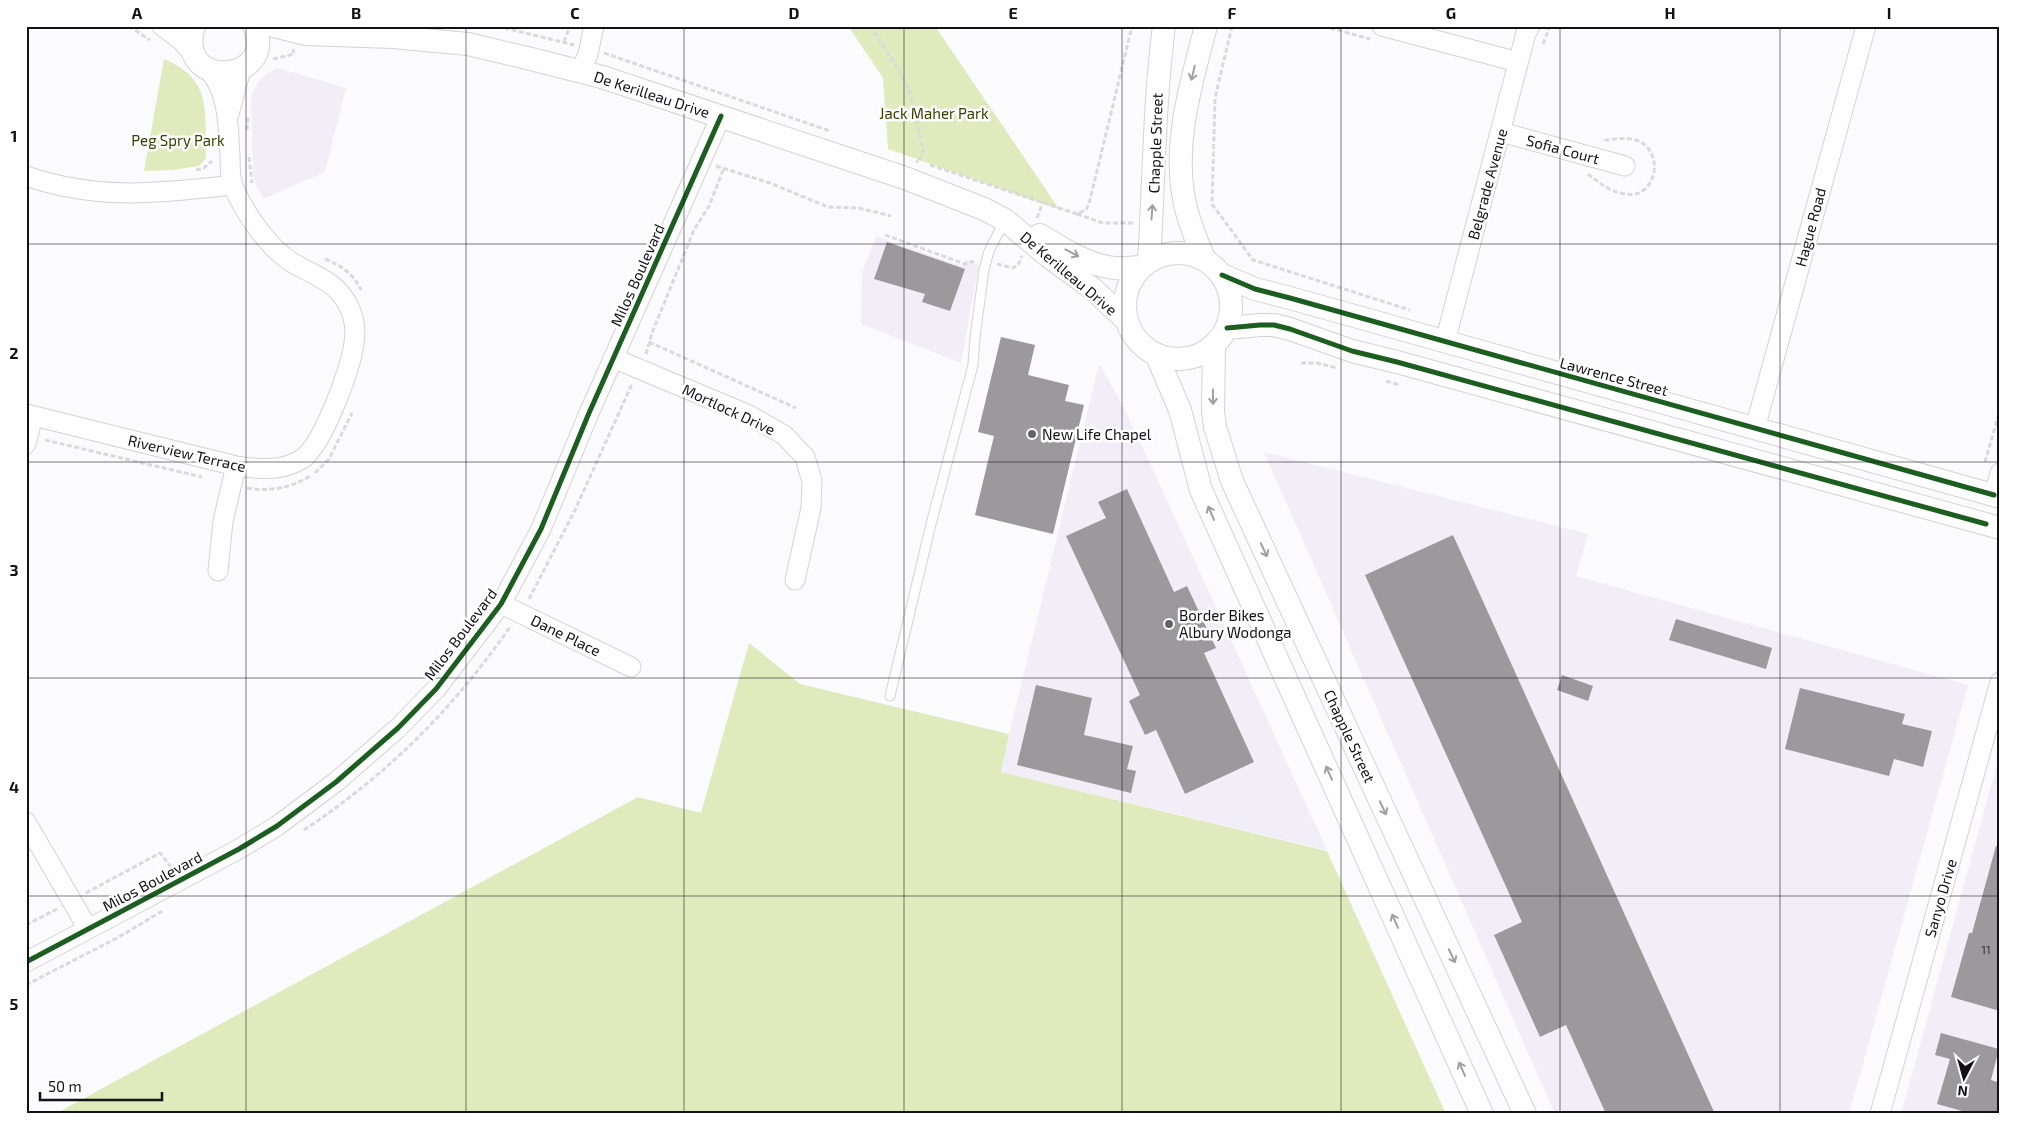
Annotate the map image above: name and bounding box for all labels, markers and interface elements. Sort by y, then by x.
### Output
text: A [132,3,143,22]
text: B [351,3,361,22]
text: C [570,3,580,22]
text: D [789,3,800,22]
text: E [1008,3,1018,22]
text: F [1228,3,1237,22]
text: G [1446,3,1456,22]
text: H [1664,3,1676,22]
text: I [1887,3,1891,22]
one-way arrow [1188,65,1198,81]
street label: De Kerilleau Drive [592,67,712,121]
street label: Chapple Street [1144,92,1166,194]
park label: Jack Maher Park [879,104,989,122]
text: 1 [11,126,17,145]
street label: Belgrade Avenue [1464,126,1510,242]
park label: Peg Spry Park [131,131,225,149]
street label: Sofia Court [1524,131,1602,167]
street label: Hague Road [1791,185,1829,269]
one-way arrow [1148,204,1157,220]
street label: Milos Boulevard [606,221,668,329]
street label: De Kerilleau Drive [1017,227,1121,319]
one-way arrow [1064,248,1079,258]
text: 2 [9,343,19,362]
street label: Lawrence Street [1558,353,1670,399]
street label: Mortlock Drive [680,380,778,438]
one-way arrow [1208,388,1218,405]
place label: New Life Chapel [1042,425,1152,443]
marker: New Life Chapel [1026,428,1038,440]
street label: Riverview Terrace [126,431,248,475]
one-way arrow [1206,506,1216,521]
one-way arrow [1260,542,1269,557]
text: 3 [9,560,19,579]
street label: Milos Boulevard [420,585,500,683]
place label: Border Bikes Albury Wodonga [1179,606,1292,641]
street label: Dane Place [528,610,604,660]
marker: Border Bikes Albury Wodonga [1163,618,1175,630]
street label: Chapple Street [1321,687,1379,786]
one-way arrow [1323,766,1333,781]
text: 4 [9,777,19,796]
one-way arrow [1379,800,1389,815]
street label: Milos Boulevard [99,847,205,915]
street label: Sanyo Drive [1920,857,1960,939]
one-way arrow [1390,914,1400,929]
house number: 11 [1981,942,1991,956]
one-way arrow [1447,948,1457,963]
text: 5 [10,994,19,1013]
north arrow [1938,1052,1988,1102]
one-way arrow [1457,1062,1467,1077]
scale bar [40,1070,162,1102]
text: 50 m [48,1077,82,1095]
text: N [1957,1082,1969,1100]

